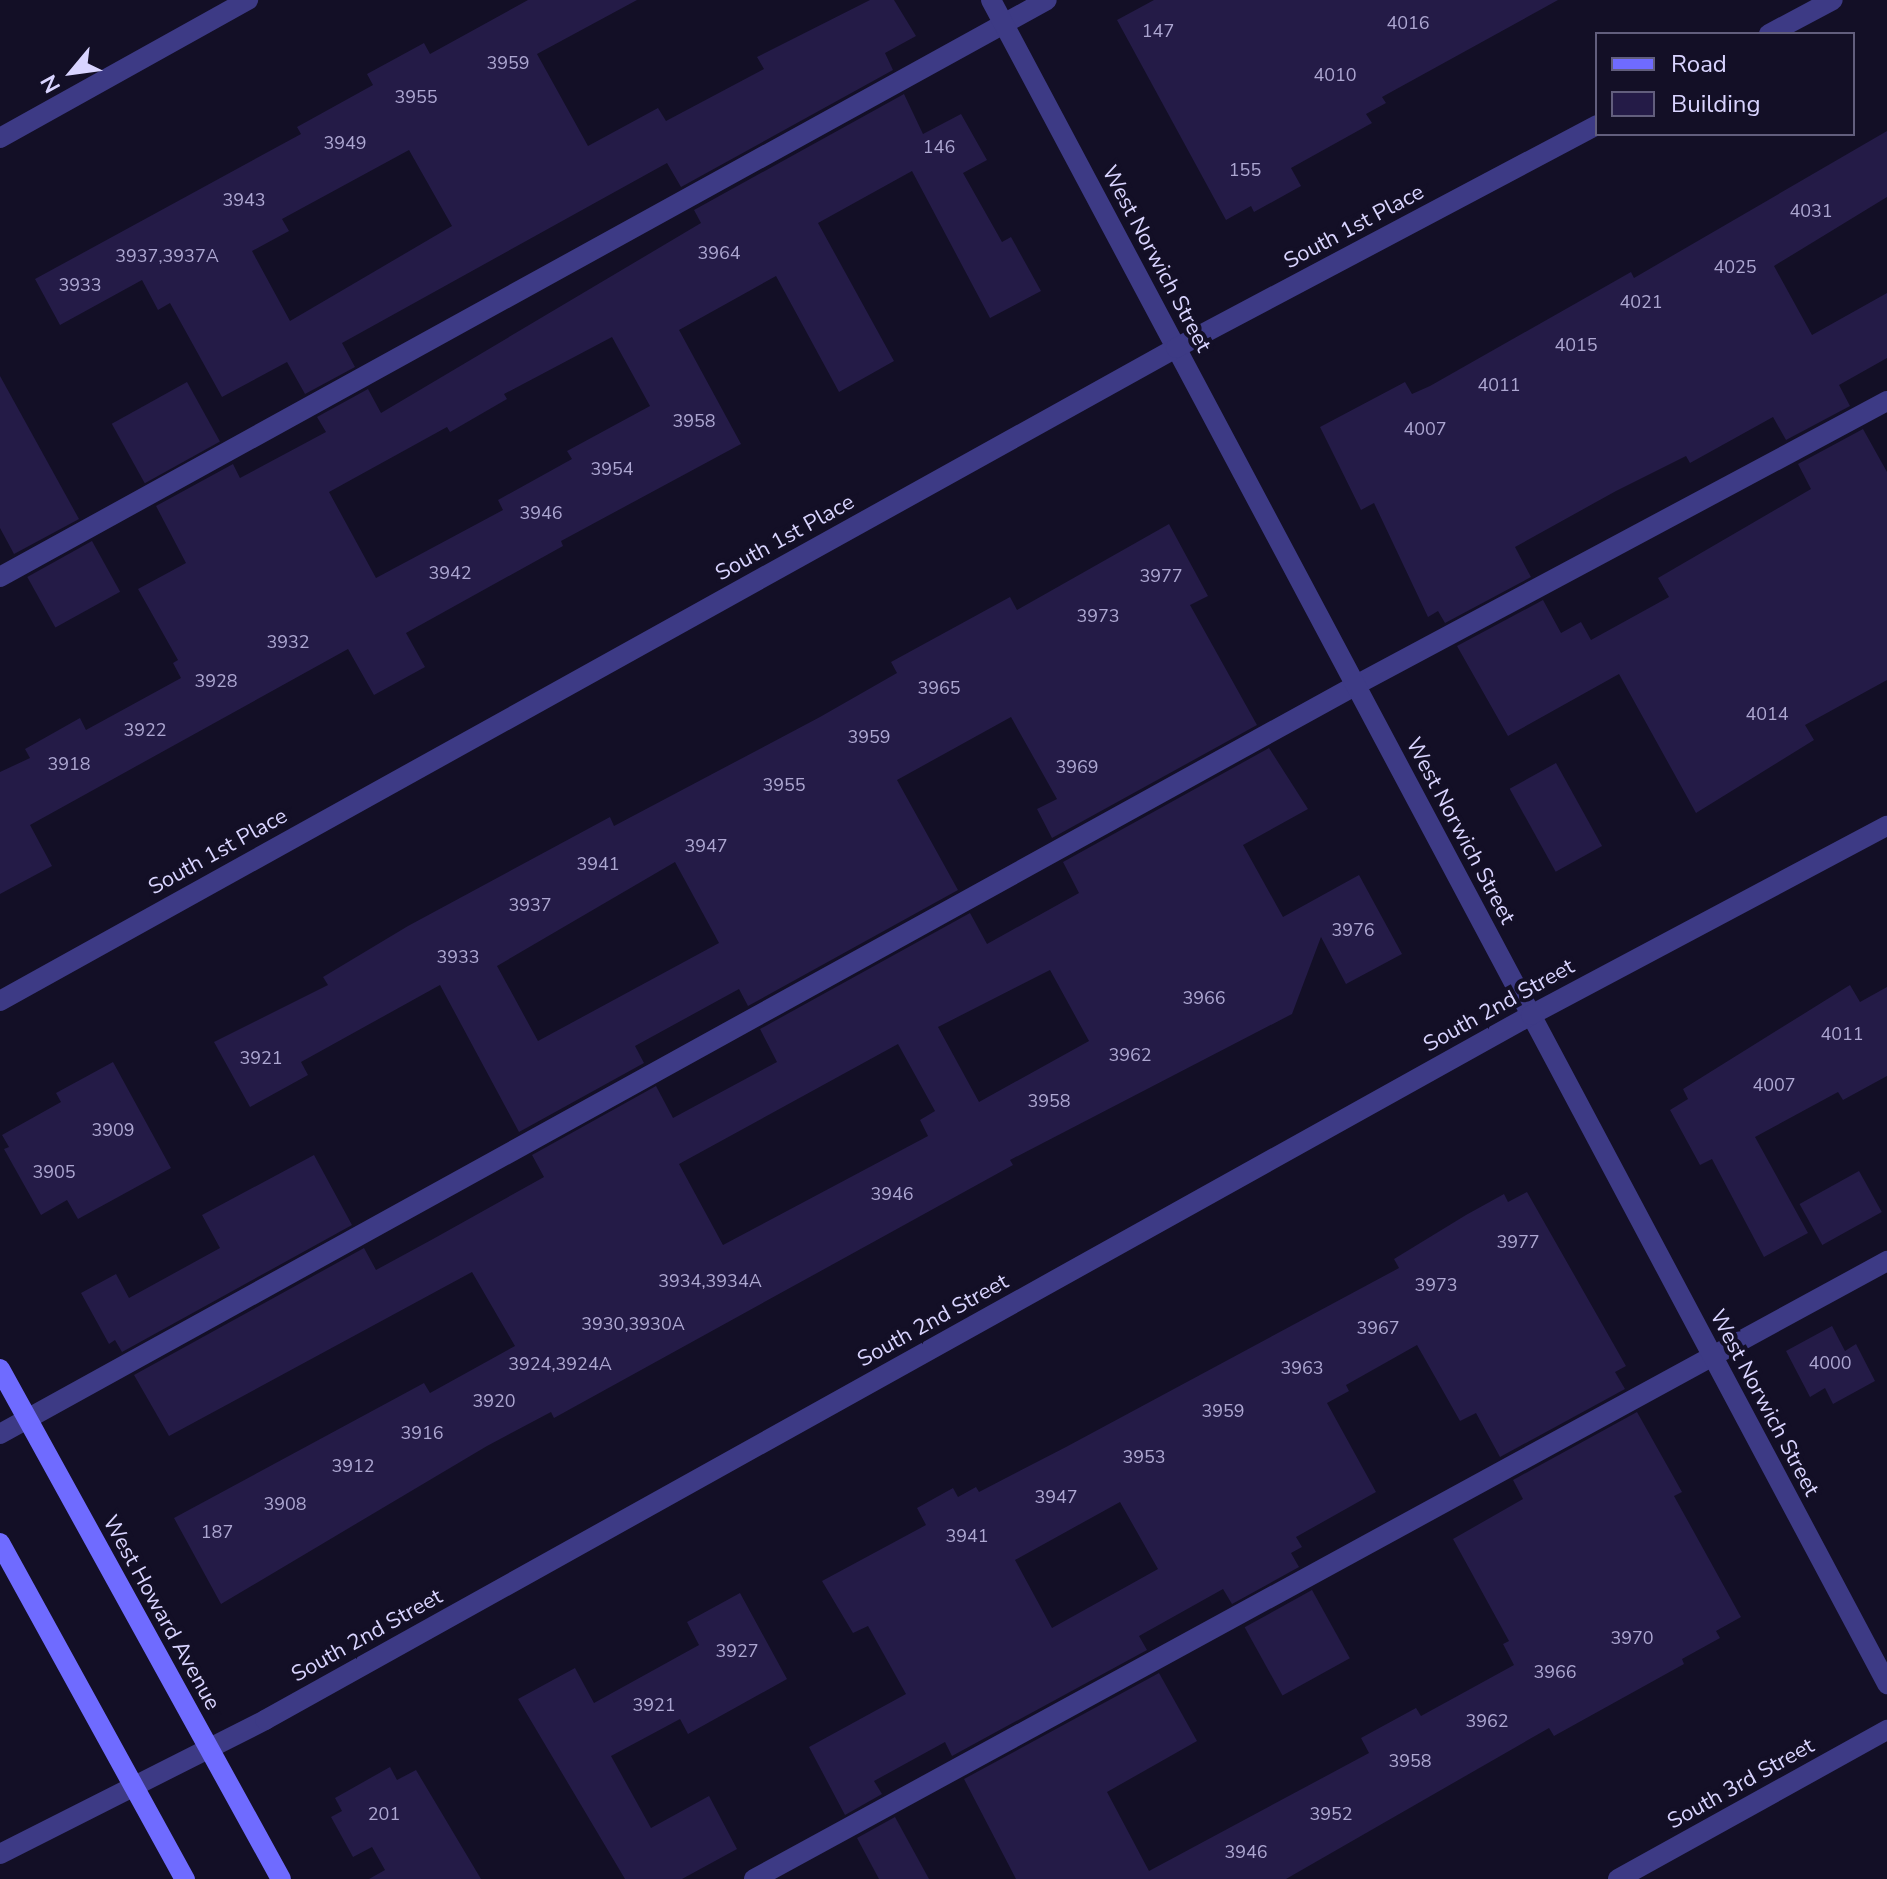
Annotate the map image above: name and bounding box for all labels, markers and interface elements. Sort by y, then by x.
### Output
house number: 4016 [1386,12,1430,34]
house number: 147 [1142,20,1174,42]
north arrow [32,32,112,112]
legend [1595,32,1855,136]
text: Road [1671,48,1727,80]
house number: 3959 [486,52,530,74]
house number: 4010 [1313,64,1357,86]
text: N [34,69,68,98]
house number: 3955 [394,86,438,108]
text: Building [1671,88,1761,120]
house number: 3949 [323,132,367,154]
house number: 146 [923,136,955,158]
house number: 155 [1229,159,1261,181]
street label: West Norwich Street [1096,161,1216,357]
street label: South 1st Place [1279,179,1429,275]
house number: 3943 [222,189,266,211]
house number: 4031 [1789,200,1833,222]
house number: 3964 [697,242,741,264]
house number: 3937,3937A [115,245,219,267]
house number: 4025 [1713,256,1757,278]
house number: 3933 [58,274,102,296]
house number: 4021 [1619,291,1663,313]
house number: 4015 [1554,334,1598,356]
house number: 4011 [1477,374,1521,396]
house number: 3958 [672,410,716,432]
house number: 4007 [1403,418,1447,440]
house number: 3954 [590,458,634,480]
street label: South 1st Place [711,489,859,587]
house number: 3946 [519,502,563,524]
house number: 3942 [428,562,472,584]
house number: 3977 [1139,565,1183,587]
house number: 3973 [1076,605,1120,627]
house number: 3932 [266,631,310,653]
house number: 3928 [194,670,238,692]
house number: 3965 [917,677,961,699]
house number: 4014 [1745,703,1789,725]
house number: 3922 [123,719,167,741]
house number: 3959 [847,726,891,748]
street label: West Norwich Street [1400,733,1520,929]
house number: 3918 [47,753,91,775]
house number: 3969 [1055,756,1099,778]
house number: 3955 [762,774,806,796]
street label: South 1st Place [144,803,292,901]
house number: 3947 [684,835,728,857]
house number: 3941 [576,853,620,875]
house number: 3937 [508,894,552,916]
house number: 3976 [1331,919,1375,941]
house number: 3933 [436,946,480,968]
street label: South 2nd Street [1419,954,1579,1058]
house number: 3966 [1182,987,1226,1009]
house number: 4011 [1820,1023,1864,1045]
house number: 3962 [1108,1044,1152,1066]
house number: 3921 [239,1047,283,1069]
house number: 4007 [1752,1074,1796,1096]
house number: 3958 [1027,1090,1071,1112]
house number: 3909 [91,1119,135,1141]
house number: 3905 [32,1161,76,1183]
house number: 3946 [870,1183,914,1205]
house number: 3977 [1496,1231,1540,1253]
street label: South 2nd Street [853,1269,1013,1373]
house number: 3934,3934A [658,1270,762,1292]
house number: 3973 [1414,1274,1458,1296]
street label: West Norwich Street [1704,1305,1824,1501]
house number: 3930,3930A [581,1313,685,1335]
house number: 3967 [1356,1317,1400,1339]
house number: 4000 [1808,1352,1852,1374]
house number: 3924,3924A [508,1353,612,1375]
house number: 3963 [1280,1357,1324,1379]
house number: 3920 [472,1390,516,1412]
house number: 3959 [1201,1400,1245,1422]
house number: 3916 [400,1422,444,1444]
house number: 3953 [1122,1446,1166,1468]
house number: 3912 [331,1455,375,1477]
house number: 3947 [1034,1486,1078,1508]
house number: 3908 [263,1493,307,1515]
street label: West Howard Avenue [97,1511,225,1715]
house number: 187 [201,1521,233,1543]
house number: 3941 [945,1525,989,1547]
street label: South 2nd Street [287,1584,447,1688]
house number: 3970 [1610,1627,1654,1649]
house number: 3927 [715,1640,759,1662]
house number: 3966 [1533,1661,1577,1683]
house number: 3921 [632,1694,676,1716]
house number: 3962 [1465,1710,1509,1732]
street label: South 3rd Street [1663,1733,1819,1835]
house number: 3958 [1388,1750,1432,1772]
house number: 201 [368,1803,400,1825]
house number: 3952 [1309,1803,1353,1825]
house number: 3946 [1224,1841,1268,1863]

